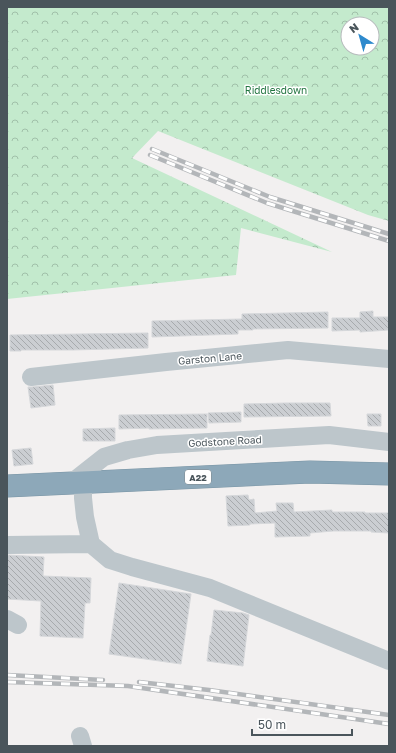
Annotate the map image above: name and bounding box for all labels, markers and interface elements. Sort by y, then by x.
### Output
north arrow [340,16,380,56]
text: N [346,20,361,35]
park label: Riddlesdown [245,84,307,96]
street label: Garston Lane [178,349,243,367]
street label: Godstone Road [188,433,262,449]
road number: A22 [185,470,211,484]
scale bar [252,711,352,737]
text: 50 m [258,717,286,732]

